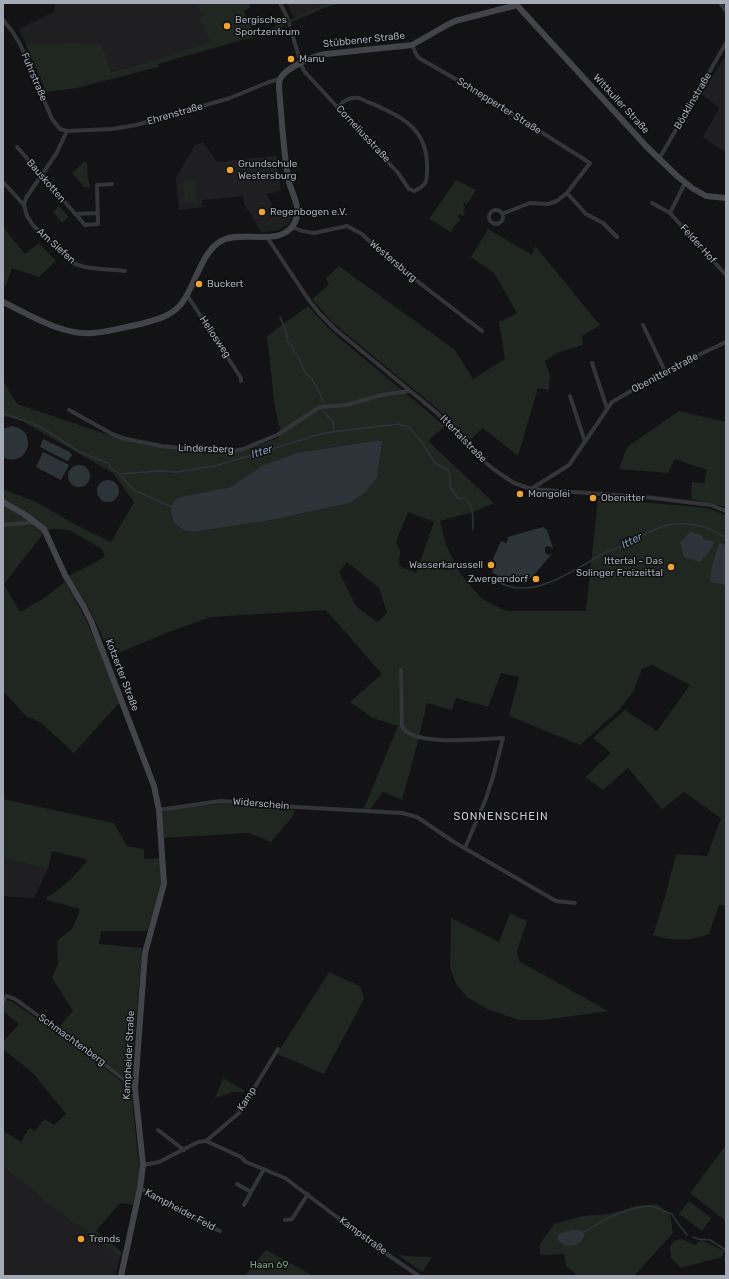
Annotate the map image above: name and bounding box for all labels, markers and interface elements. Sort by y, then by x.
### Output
place label: Bergisches Sportzentrum [235,14,300,38]
marker: Bergisches Sportzentrum [222,21,232,31]
street label: Stübbener Straße [322,30,406,50]
street label: Fuhrstraße [18,51,50,103]
place label: Manu [299,53,325,65]
marker: Manu [286,54,296,64]
street label: Böcklinstraße [672,70,714,132]
street label: Wittkuller Straße [590,72,652,136]
street label: Schnepperter Straße [455,75,543,137]
street label: Ehrenstraße [146,100,204,128]
street label: Corneliusstraße [334,103,392,165]
street label: Bauskotten [24,157,68,205]
place label: Grundschule Westersburg [238,158,297,182]
marker: Grundschule Westersburg [225,165,235,175]
place label: Regenbogen e.V. [270,206,347,218]
marker: Regenbogen e.V. [257,207,267,217]
street label: Felder Hof [677,222,719,266]
street label: Am Siefen [34,226,78,266]
street label: Westersburg [367,238,419,284]
place label: Buckert [207,278,243,290]
marker: Buckert [194,279,204,289]
street label: Heliosweg [197,314,233,360]
street label: Obenitterstraße [630,350,700,396]
street label: Ittertalstraße [437,413,489,465]
street label: Lindersberg [178,442,234,456]
water label: Itter [250,443,274,461]
place label: Mongolei [528,488,570,500]
marker: Mongolei [515,489,525,499]
place label: Obenitter [601,492,645,504]
marker: Obenitter [588,493,598,503]
water label: Itter [619,530,645,552]
place label: Ittertal - Das Solinger Freizeittal [576,555,663,578]
place label: Wasserkarussell [409,559,483,571]
marker: Wasserkarussell [486,560,496,570]
marker: Ittertal - Das Solinger Freizeittal [666,562,676,572]
place label: Zwergendorf [468,573,528,585]
marker: Zwergendorf [531,574,541,584]
street label: Kotzerter Straße [103,637,141,713]
street label: Widerschein [232,796,290,812]
district label: SONNENSCHEIN [453,810,549,824]
street label: Kampheider Straße [121,1010,137,1100]
street label: Schmachtenberg [36,1011,108,1069]
street label: Kamp [235,1085,259,1113]
street label: Kampheider Feld [143,1186,217,1234]
street label: Kampstraße [337,1215,389,1257]
place label: Trends [89,1233,120,1245]
marker: Trends [76,1234,86,1244]
park label: Haan 69 [250,1259,288,1271]

